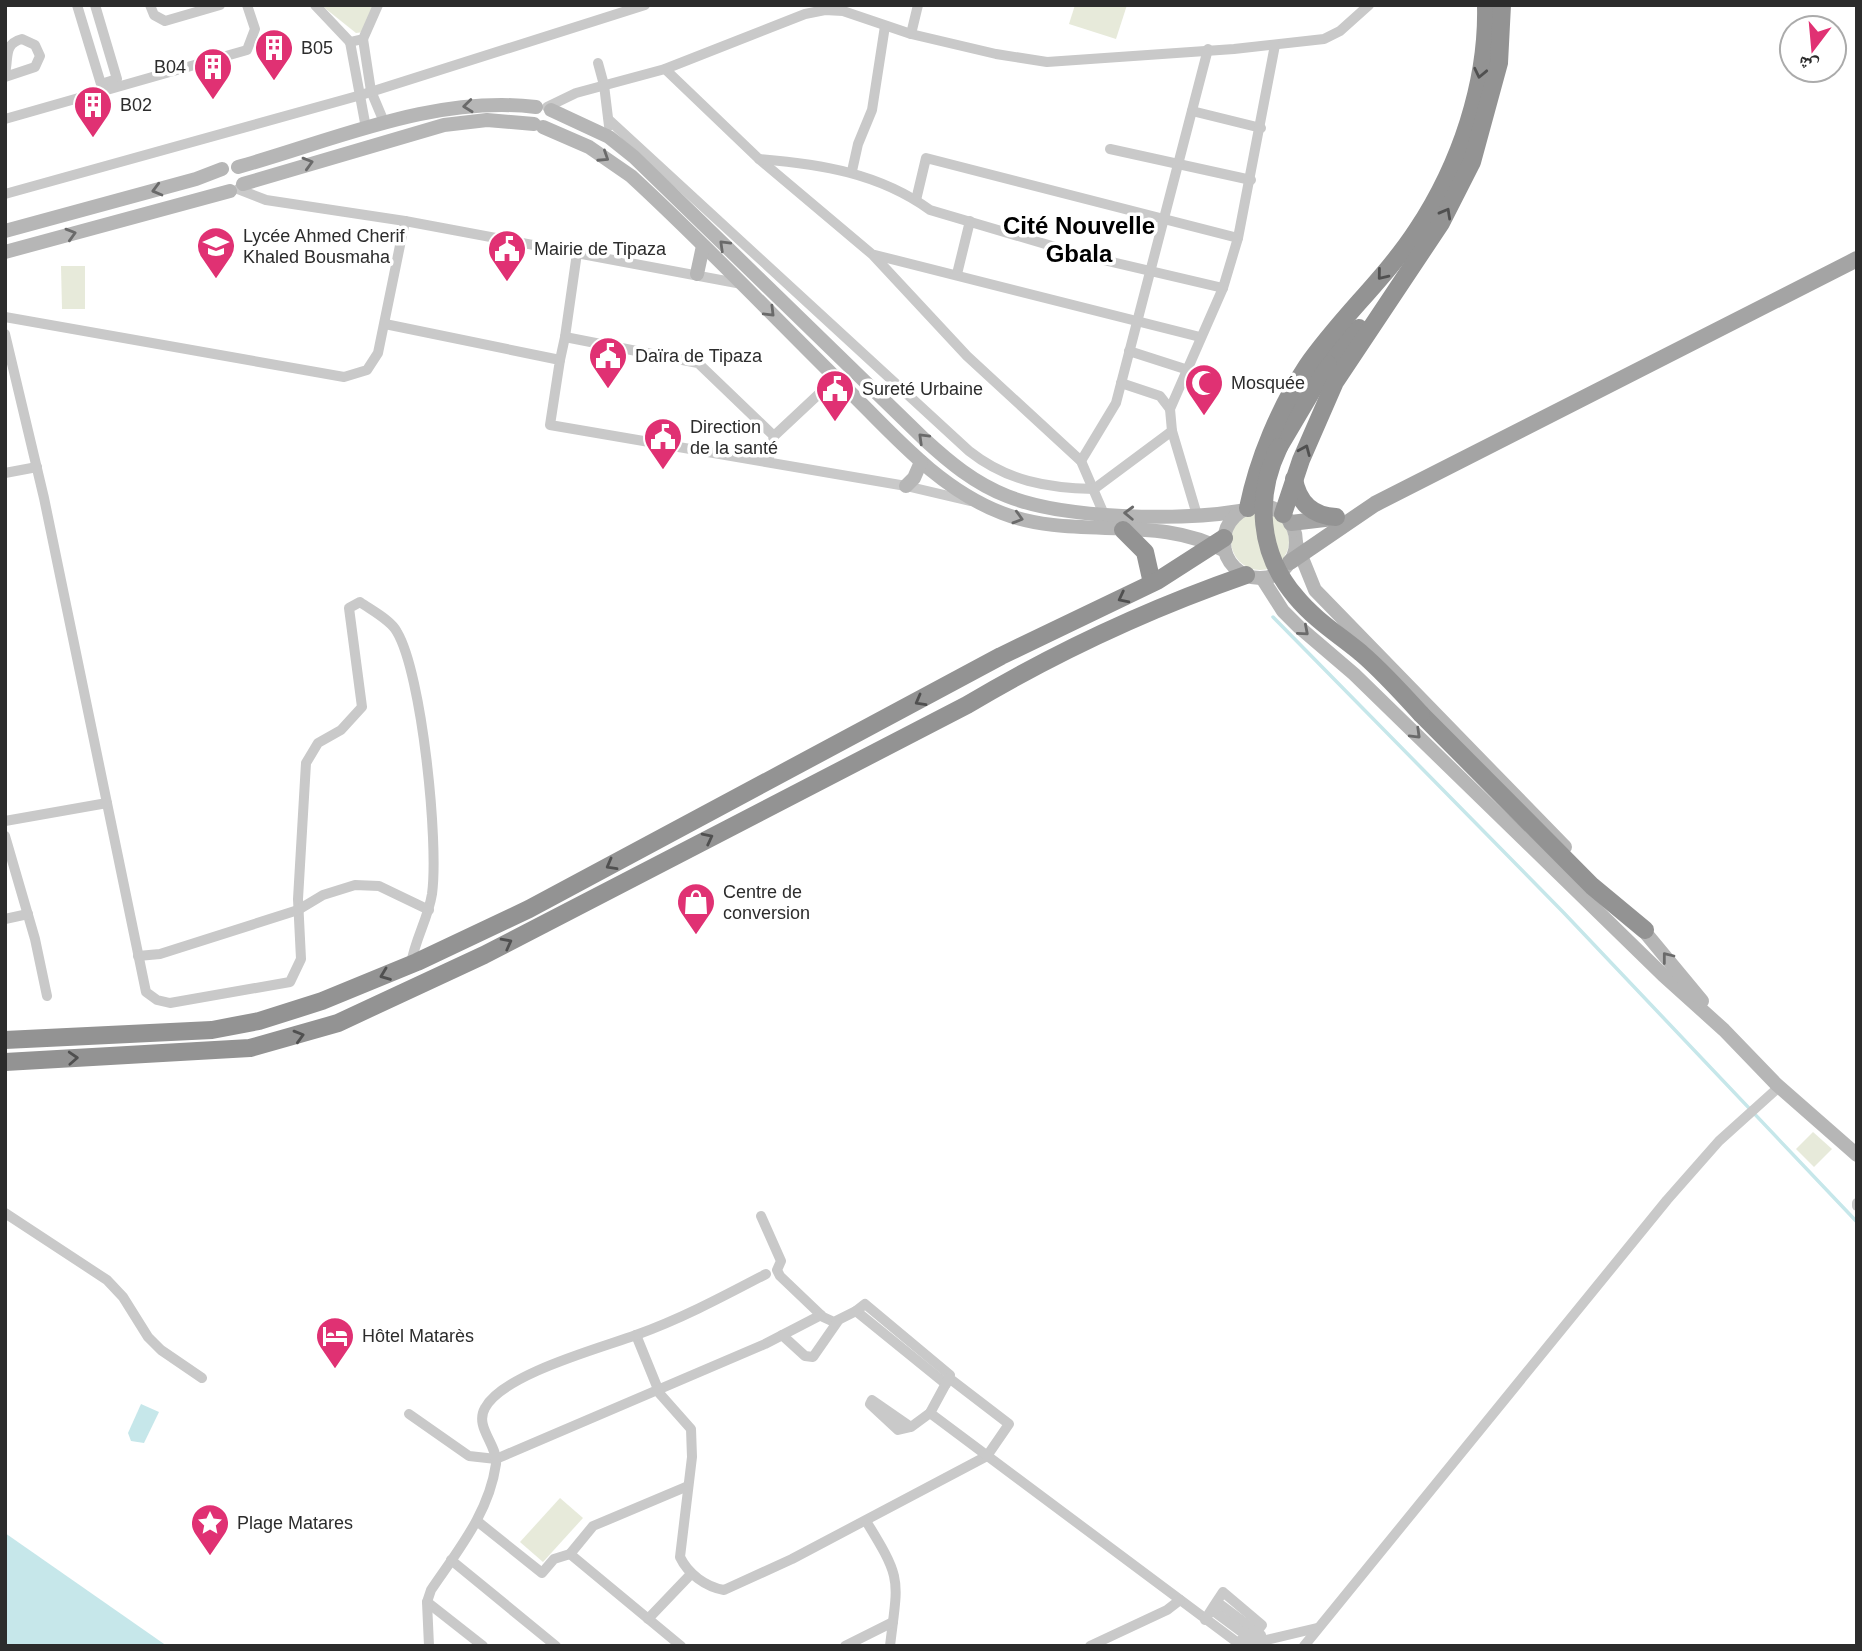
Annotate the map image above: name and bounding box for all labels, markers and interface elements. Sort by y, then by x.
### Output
north arrow [1778,14,1848,84]
building icon: B05 [253,27,295,82]
place label: B05 [301,38,333,58]
building icon: B04 [192,46,234,101]
text: ش [1796,51,1821,78]
place label: B04 [154,57,186,77]
one-way arrow [1474,67,1489,79]
building icon: B02 [72,84,114,139]
place label: B02 [120,95,152,115]
one-way arrow [462,98,474,113]
one-way arrow [596,149,609,161]
one-way arrow [302,156,314,171]
one-way arrow [152,182,164,196]
one-way arrow [1438,208,1451,221]
district label: Cité Nouvelle Gbala [1003,212,1155,267]
school or university icon: Lycée Ahmed Cherif Khaled Bousmaha [195,225,237,280]
place label: Lycée Ahmed Cherif Khaled Bousmaha [243,226,405,267]
one-way arrow [65,227,77,242]
public building icon: Mairie de Tipaza [486,228,528,283]
place label: Mairie de Tipaza [534,239,667,259]
one-way arrow [720,241,732,253]
one-way arrow [1378,268,1391,280]
one-way arrow [761,304,774,317]
public building icon: Daïra de Tipaza [587,335,629,390]
place label: Daïra de Tipaza [635,346,763,366]
mosque icon: Mosquée [1183,362,1225,417]
public building icon: Sureté Urbaine [814,368,856,423]
place label: Mosquée [1231,373,1305,393]
place label: Sureté Urbaine [862,379,983,399]
public building icon: Direction de la santé [642,416,684,471]
place label: Direction de la santé [690,417,778,458]
one-way arrow [918,433,931,446]
one-way arrow [1297,445,1311,457]
one-way arrow [1123,506,1134,521]
one-way arrow [1011,510,1023,524]
one-way arrow [1118,589,1130,603]
one-way arrow [1296,623,1309,635]
one-way arrow [915,693,927,706]
one-way arrow [1408,725,1421,738]
one-way arrow [701,833,714,847]
one-way arrow [606,857,618,870]
shop icon: Centre de conversion [675,881,717,936]
place label: Centre de conversion [723,882,810,923]
one-way arrow [499,938,512,952]
one-way arrow [1663,952,1676,964]
one-way arrow [379,966,391,980]
one-way arrow [293,1030,305,1044]
one-way arrow [68,1051,79,1066]
hotel icon: Hôtel Matarès [314,1315,356,1370]
place label: Hôtel Matarès [362,1326,474,1346]
place icon: Plage Matares [189,1502,231,1557]
place label: Plage Matares [237,1513,353,1533]

